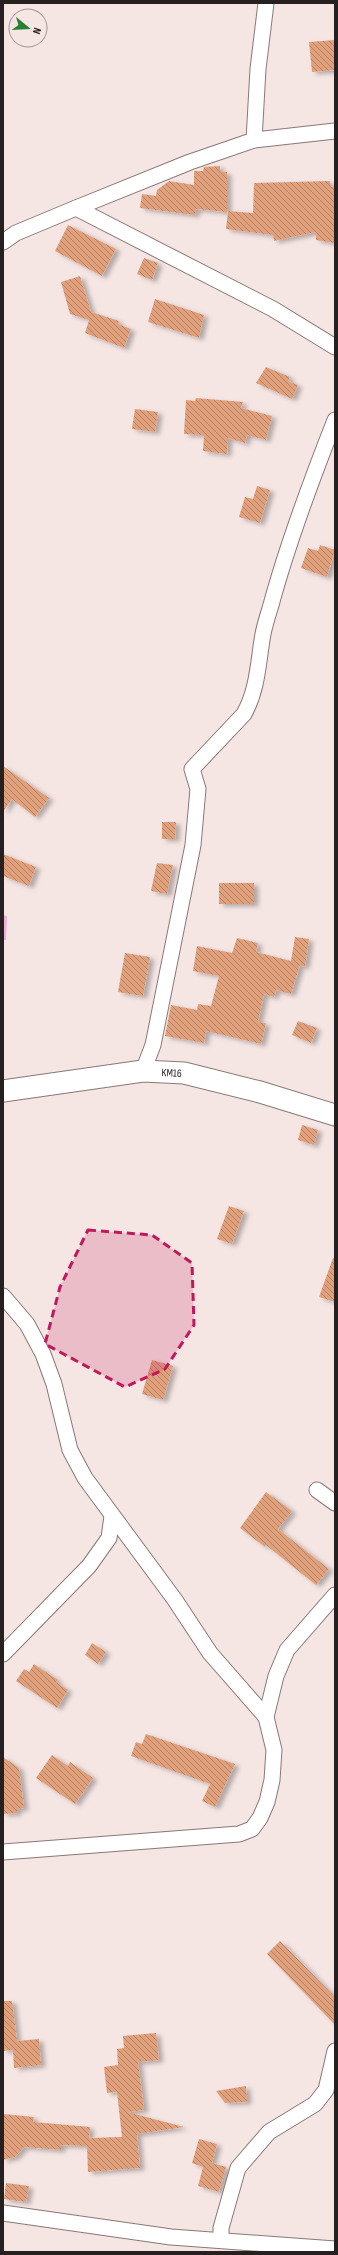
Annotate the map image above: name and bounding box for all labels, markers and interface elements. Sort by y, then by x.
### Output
north arrow [8,8,48,48]
text: N [30,26,44,36]
street label: KM16 [161,1066,182,1080]

